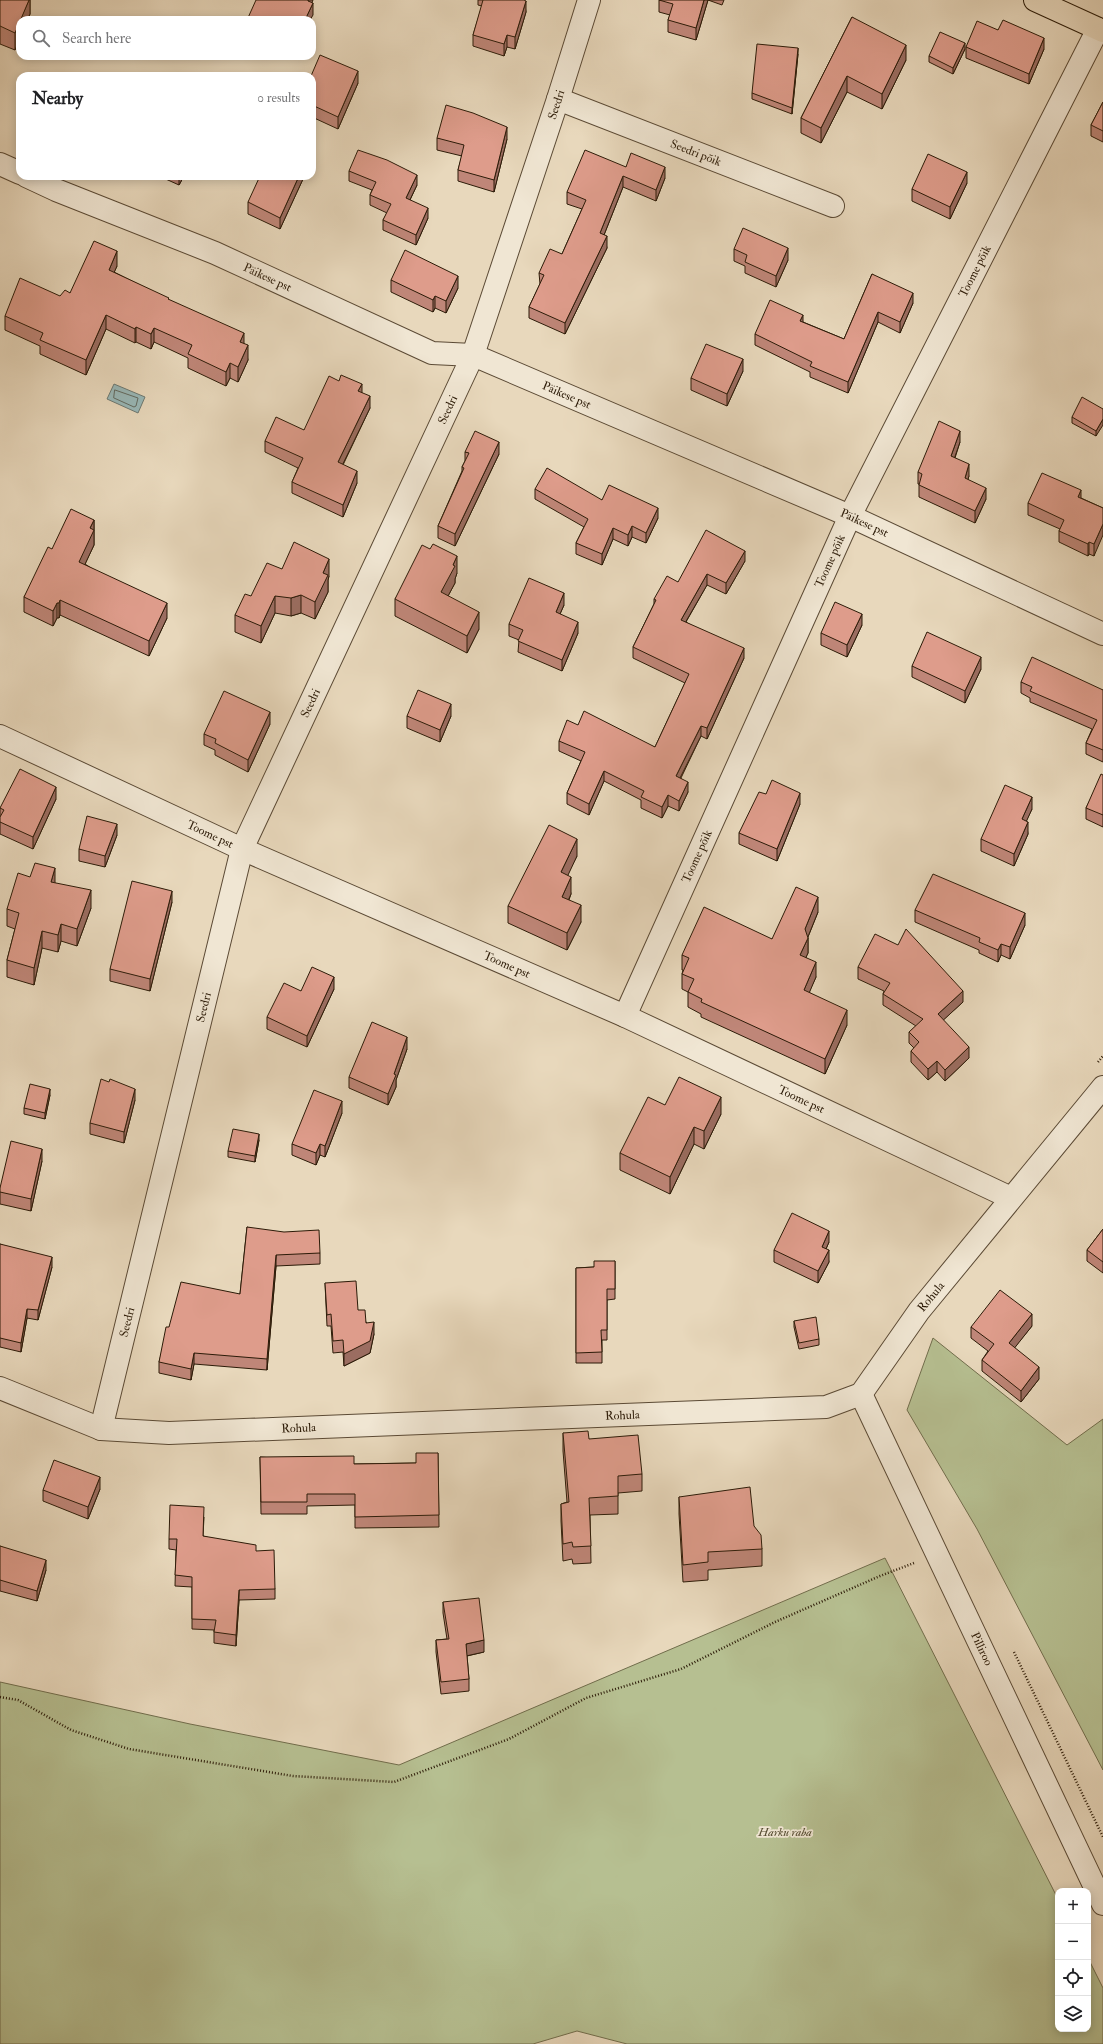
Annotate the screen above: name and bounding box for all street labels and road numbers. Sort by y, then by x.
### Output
street label: Seedri [544,88,568,121]
street label: Seedri põik [668,136,724,169]
street label: Toome põik [955,242,994,300]
street label: Päikese pst [241,260,294,295]
street label: Päikese pst [540,378,593,412]
street label: Seedri [434,393,461,426]
street label: Päikese pst [838,505,891,540]
street label: Toome põik [811,532,848,590]
street label: Seedri [297,686,323,720]
street label: Toome pst [184,817,236,852]
street label: Toome põik [678,827,715,885]
street label: Toome pst [481,948,533,981]
street label: Seedri [193,991,214,1024]
street label: Toome pst [776,1082,827,1117]
street label: Rohula [914,1278,948,1315]
street label: Seedri [116,1306,138,1339]
street label: Rohula [605,1407,641,1423]
street label: Rohula [281,1420,317,1436]
street label: Pilliroo [968,1630,996,1668]

